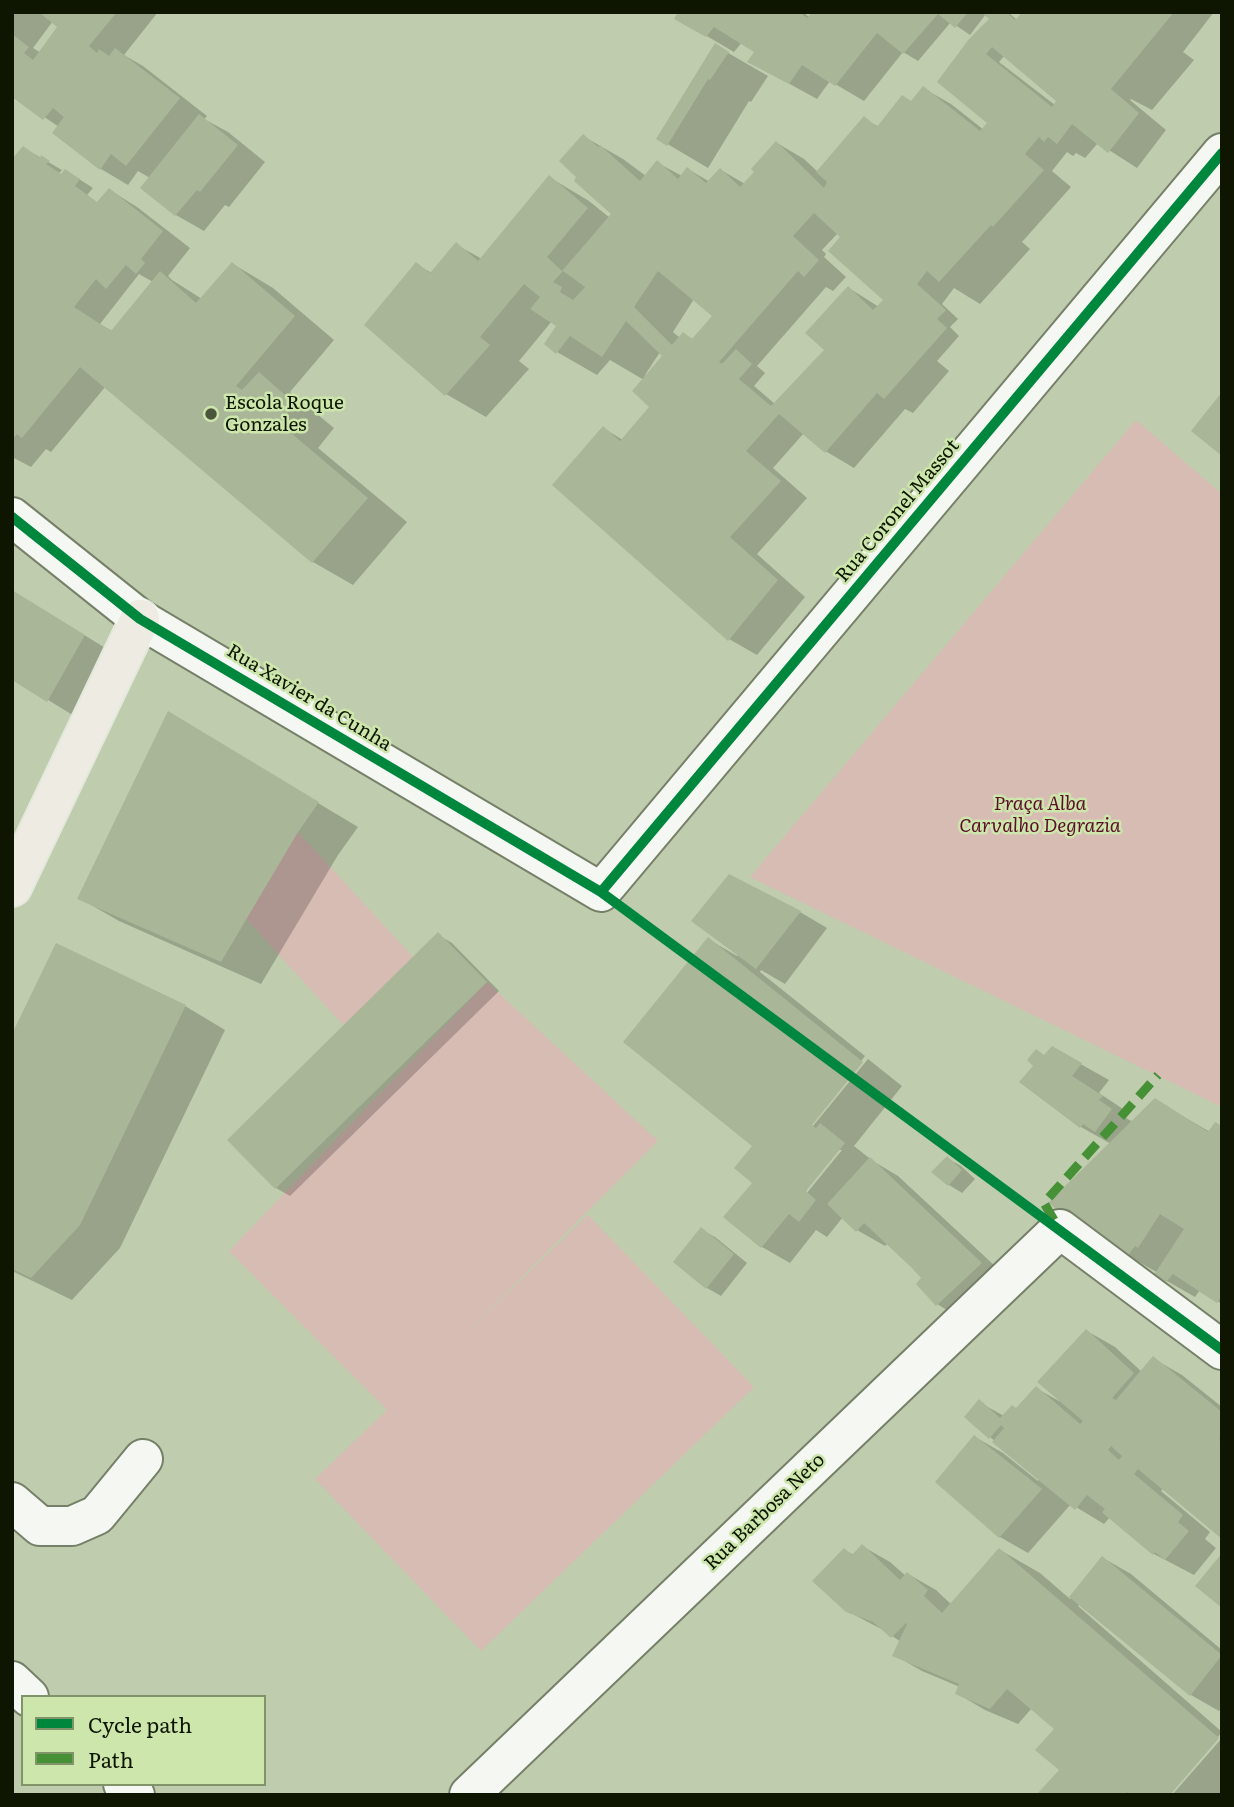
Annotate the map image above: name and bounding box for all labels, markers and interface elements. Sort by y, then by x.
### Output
place label: Escola Roque Gonzales [225,392,344,436]
marker: Escola Roque Gonzales [203,406,219,422]
street label: Rua Coronel Massot [832,435,964,587]
street label: Rua Xavier da Cunha [223,640,395,756]
park label: Praça Alba Carvalho Degrazia [959,793,1121,837]
street label: Rua Barbosa Neto [700,1449,830,1575]
legend [21,1695,266,1786]
text: Cycle path [88,1708,192,1739]
text: Path [88,1743,134,1774]

